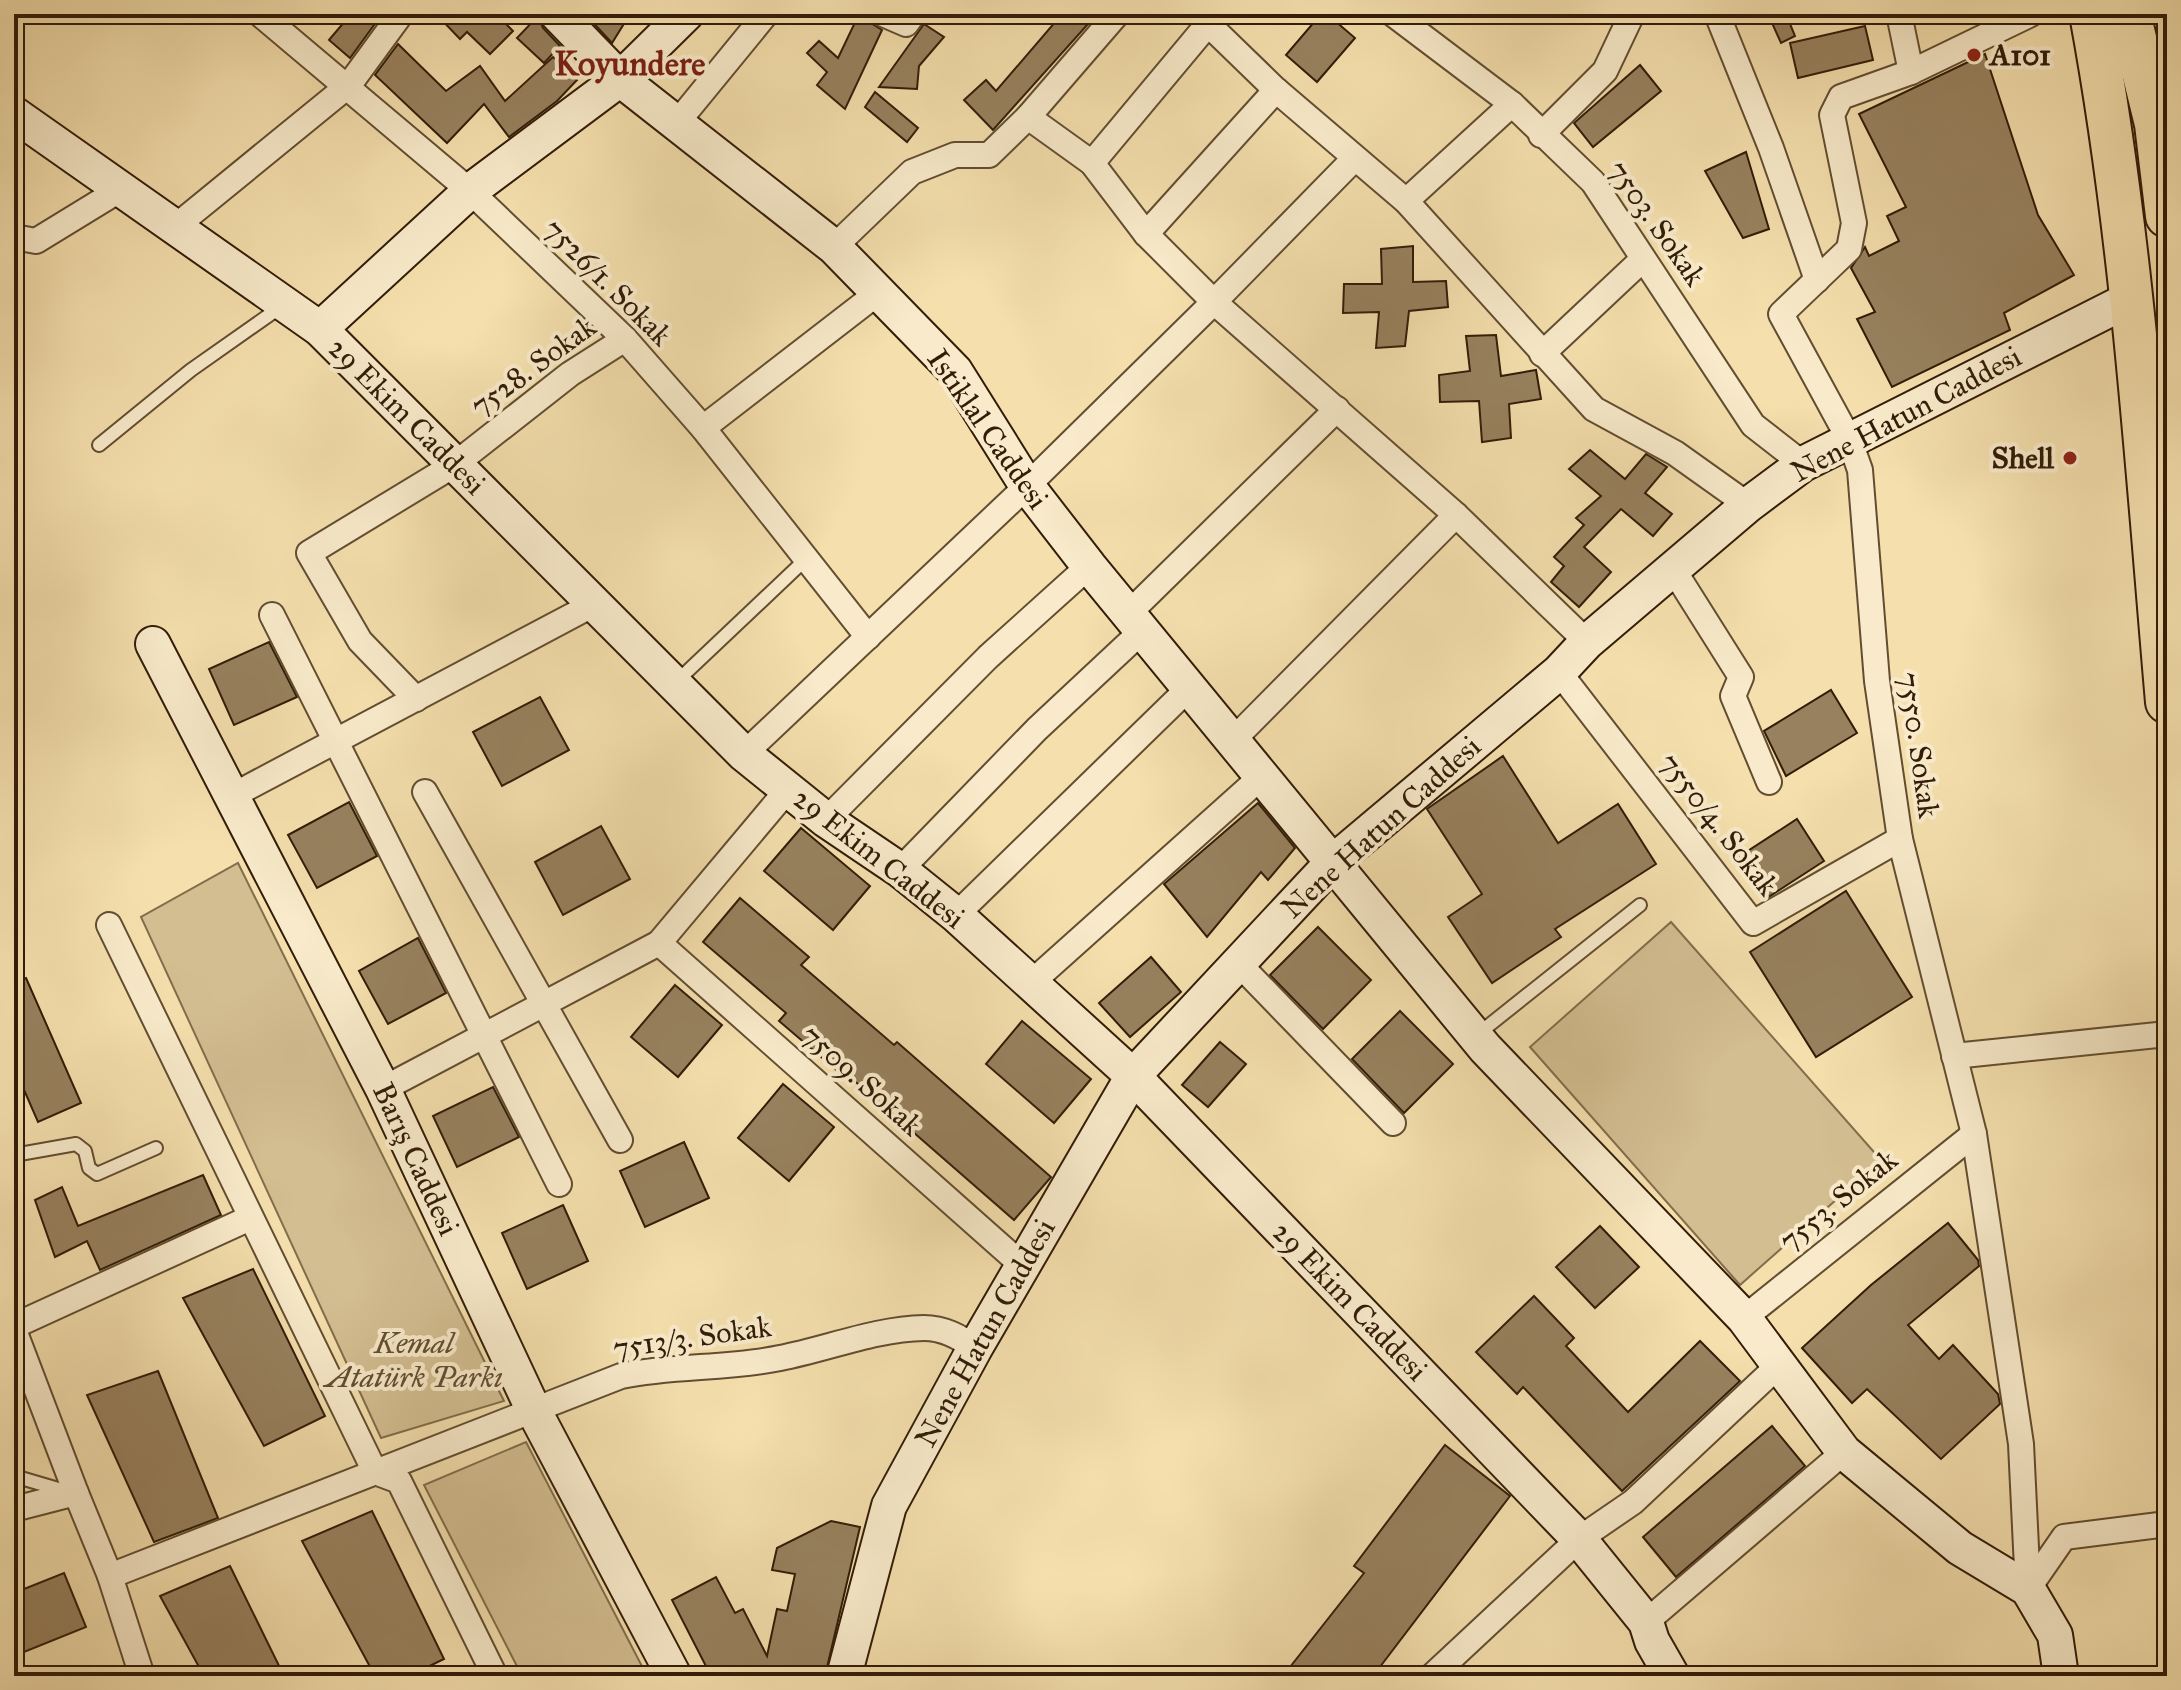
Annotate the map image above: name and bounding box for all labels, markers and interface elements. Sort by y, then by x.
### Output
place label: A101 [1988,37,2051,73]
district label: Koyundere [554,43,706,84]
marker: A101 [1965,46,1983,64]
street label: 7503. Sokak [1601,153,1713,293]
street label: 7526/1. Sokak [537,211,679,353]
street label: 7528. Sokak [463,308,603,424]
street label: 29 Ekim Caddesi [320,330,493,503]
street label: Nene Hatun Caddesi [1785,338,2027,490]
street label: Istiklal Caddesi [920,342,1056,516]
place label: Shell [1991,440,2055,476]
marker: Shell [2061,449,2079,467]
street label: 7550. Sokak [1891,670,1947,820]
street label: Nene Hatun Caddesi [1274,728,1488,926]
street label: 7550/4. Sokak [1652,745,1786,903]
street label: 29 Ekim Caddesi [785,780,972,937]
street label: 7509. Sokak [794,1017,930,1144]
street label: Barış Caddesi [365,1077,467,1241]
street label: 7553. Sokak [1772,1141,1904,1259]
street label: Nene Hatun Caddesi [907,1213,1063,1453]
street label: 29 Ekim Caddesi [1264,1214,1435,1389]
street label: 7513/3. Sokak [610,1308,774,1366]
park label: Kemal Atatürk Parkı [322,1325,503,1395]

